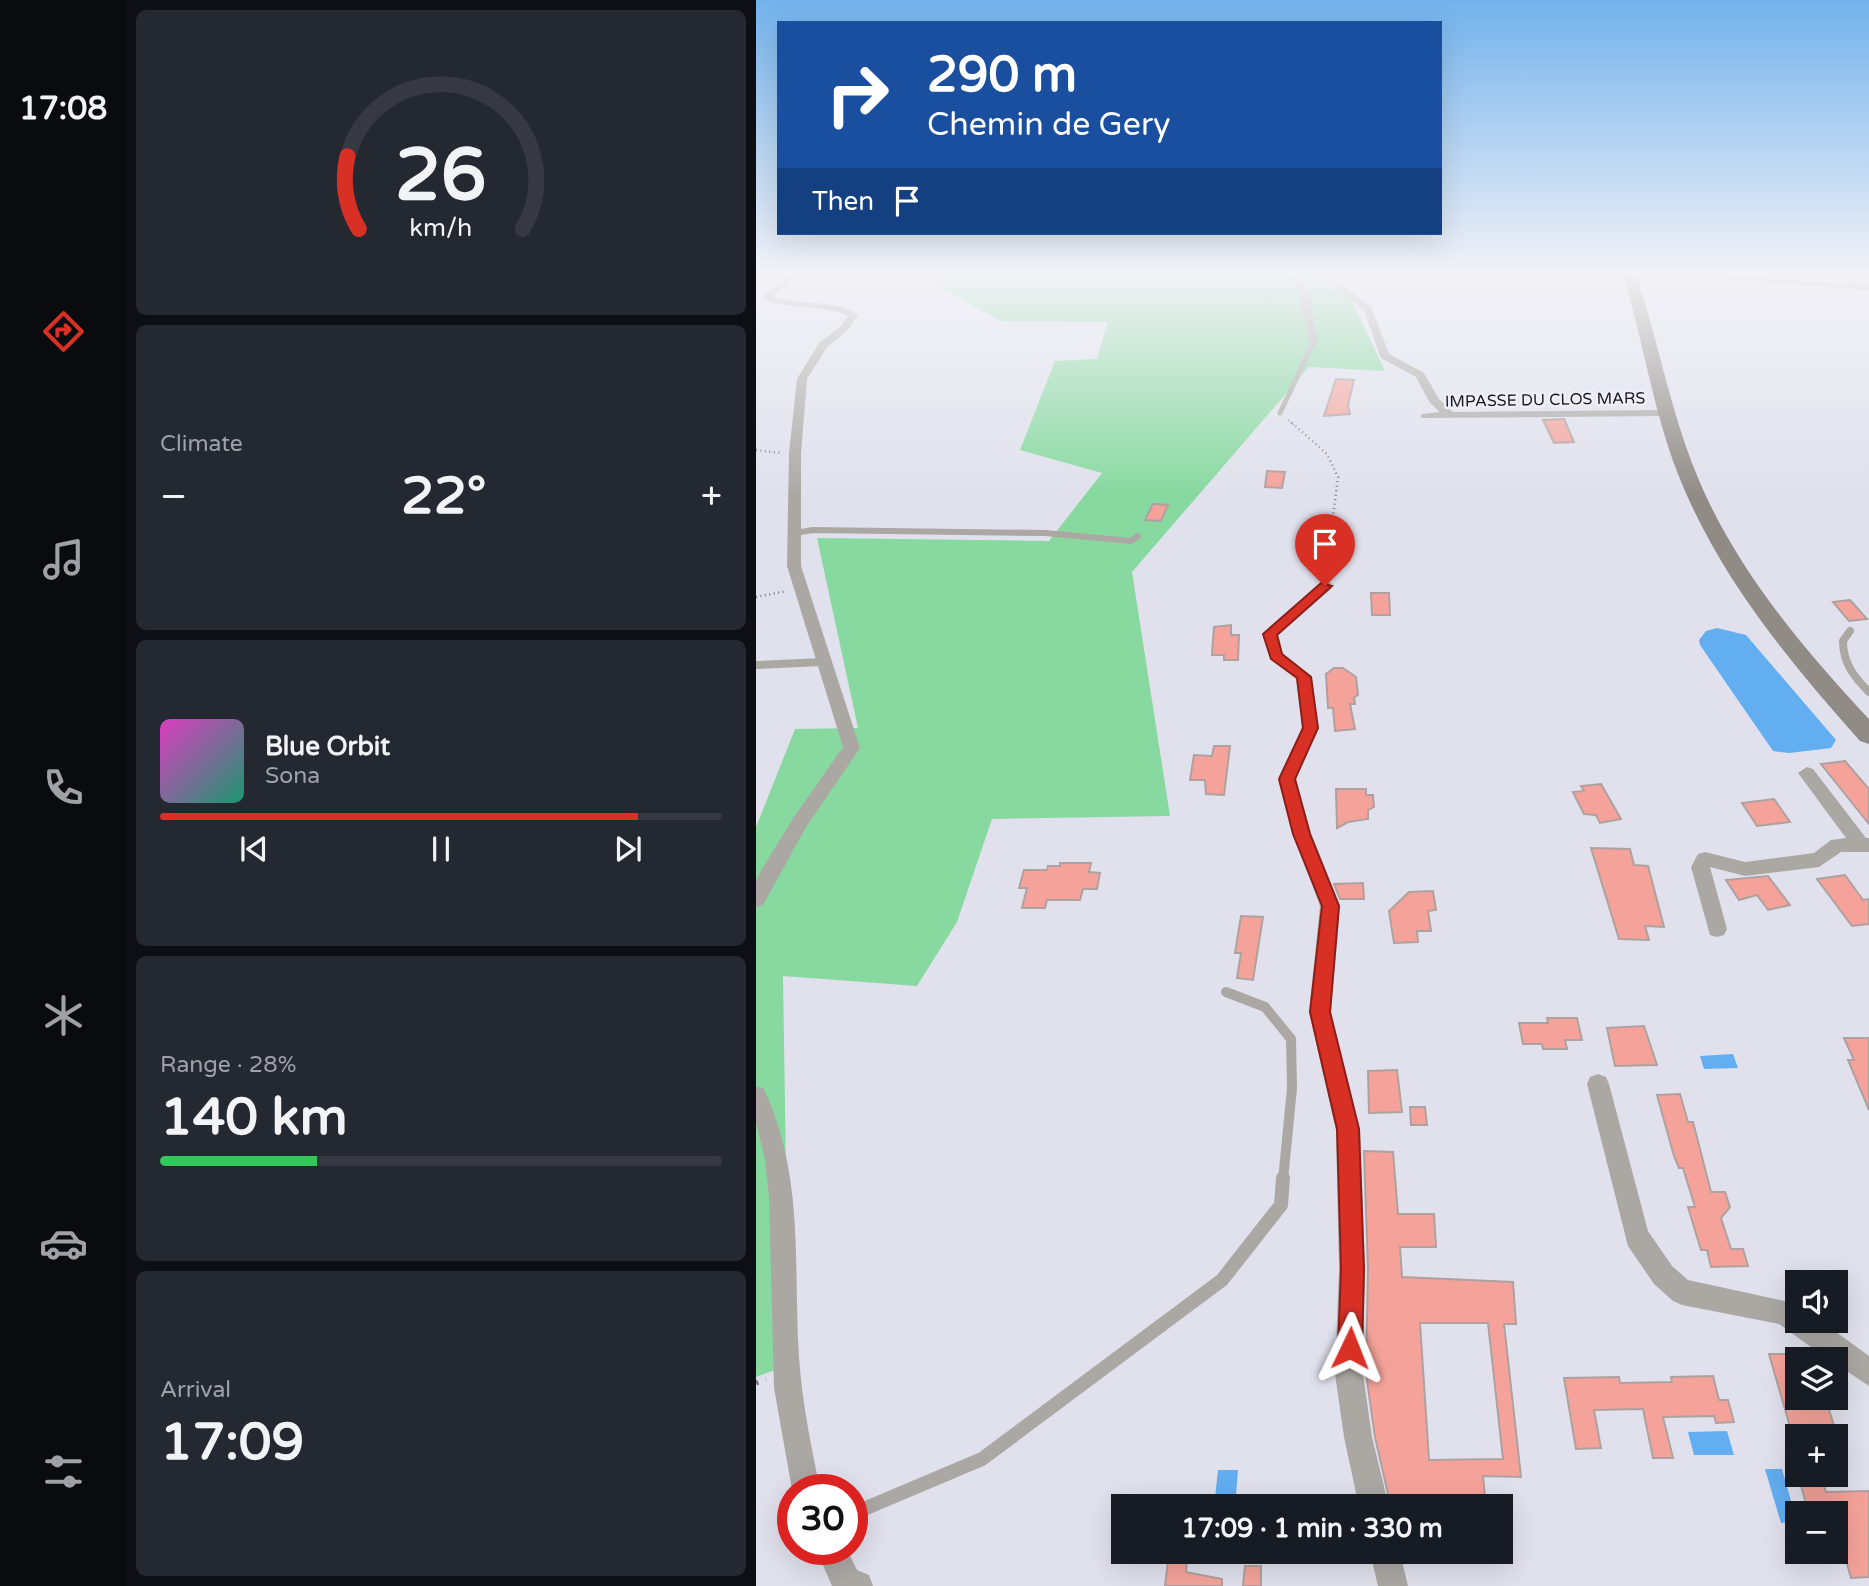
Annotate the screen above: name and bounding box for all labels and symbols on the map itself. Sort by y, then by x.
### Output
street label: IMPASSE DU CLOS MARS [1445,388,1646,412]
pin [1295,514,1355,586]
position arrow [1313,1311,1387,1385]
speed limit sign: 30 [777,1474,868,1565]

